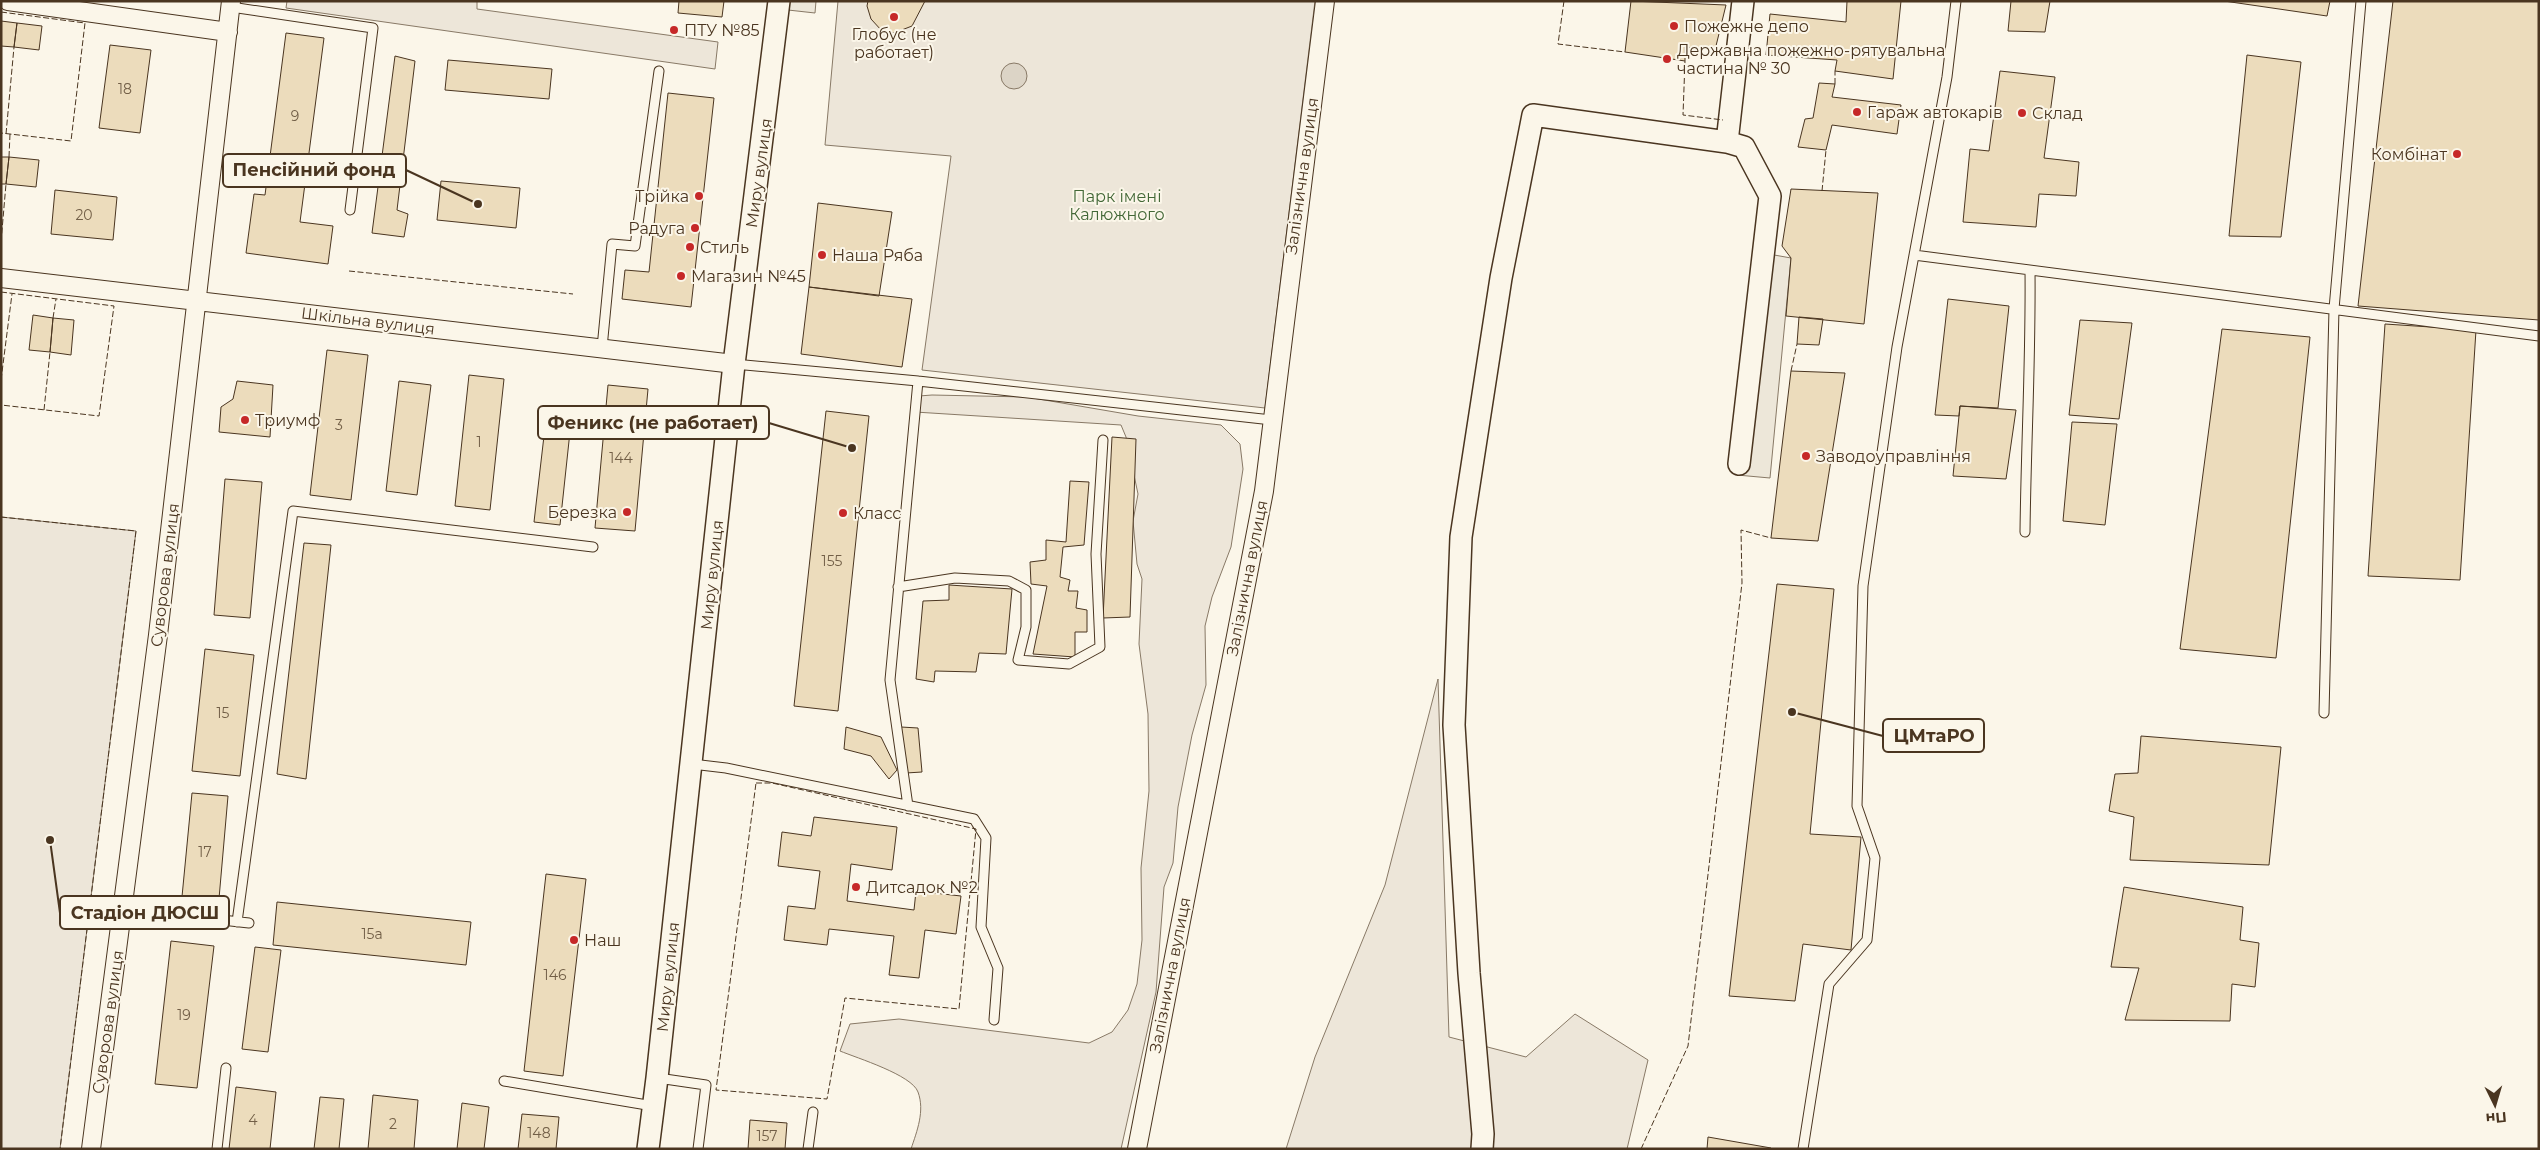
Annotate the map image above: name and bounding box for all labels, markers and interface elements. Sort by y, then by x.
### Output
marker: Глобус (не работает) [888,11,900,23]
place label: Пожежне депо [1684,17,1809,36]
marker: Пожежне депо [1668,20,1680,32]
place label: ПТУ №85 [684,21,760,40]
marker: ПТУ №85 [668,24,680,36]
place label: Глобус (не работает) [851,25,937,62]
place label: Державна пожежно-рятувальна частина № 30 [1677,41,1945,78]
marker: Державна пожежно-рятувальна частина № 30 [1661,53,1673,65]
house number: 18 [118,80,132,98]
street label: Залізнична вулиця [1282,96,1322,256]
place label: Гараж автокарів [1867,103,2003,122]
place label: Склад [2032,104,2083,123]
marker: Гараж автокарів [1851,106,1863,118]
house number: 9 [291,107,299,125]
marker: Склад [2016,107,2028,119]
street label: Миру вулиця [742,117,776,229]
place label: Комбінат [2371,145,2447,164]
marker: Комбінат [2451,148,2463,160]
callout: Пенсійний фонд [223,154,406,187]
text: Пенсійний фонд [233,159,396,181]
place label: Трійка [635,187,689,206]
park label: Парк імені Калюжного [1069,187,1165,224]
marker: Трійка [693,190,705,202]
house number: 20 [75,206,93,224]
place label: Радуга [628,219,685,238]
marker: Радуга [689,222,701,234]
place label: Стиль [700,238,749,257]
marker: Стиль [684,241,696,253]
place label: Наша Ряба [832,246,923,265]
marker: Наша Ряба [816,249,828,261]
place label: Магазин №45 [691,267,806,286]
marker: Магазин №45 [675,270,687,282]
street label: Шкільна вулиця [300,303,436,339]
callout: Феникс (не работает) [538,406,769,439]
place label: Триумф [255,411,320,430]
text: Феникс (не работает) [548,412,758,434]
marker: Триумф [239,414,251,426]
house number: 3 [335,416,343,434]
house number: 1 [476,433,482,451]
place label: Заводоуправління [1816,447,1971,466]
house number: 144 [609,449,634,467]
marker: Заводоуправління [1800,450,1812,462]
street label: Залізнична вулиця [1223,499,1271,657]
street label: Суворова вулиця [147,502,183,648]
place label: Березка [548,503,617,522]
place label: Класс [853,504,901,523]
marker: Березка [621,506,633,518]
marker: Класс [837,507,849,519]
street label: Миру вулиця [697,519,727,631]
house number: 155 [822,552,842,570]
house number: 15 [217,704,230,722]
callout: ЦМтаРО [1883,719,1984,752]
text: ЦМтаРО [1893,725,1975,747]
house number: 17 [198,843,212,861]
place label: Дитсадок №2 [866,878,978,897]
marker: Дитсадок №2 [850,881,862,893]
callout: Стадіон ДЮСШ [60,896,229,929]
street label: Залізнична вулиця [1146,896,1194,1054]
text: Стадіон ДЮСШ [71,902,219,924]
street label: Миру вулиця [653,921,683,1033]
house number: 15а [361,925,383,943]
place label: Наш [584,931,621,950]
marker: Наш [568,934,580,946]
street label: Суворова вулиця [89,949,127,1095]
house number: 146 [544,966,567,984]
house number: 19 [177,1006,191,1024]
north arrow [2470,1080,2520,1130]
text: Пн [2485,1108,2507,1128]
house number: 4 [248,1111,258,1129]
house number: 2 [389,1115,397,1133]
house number: 148 [527,1124,551,1142]
house number: 157 [756,1127,778,1145]

